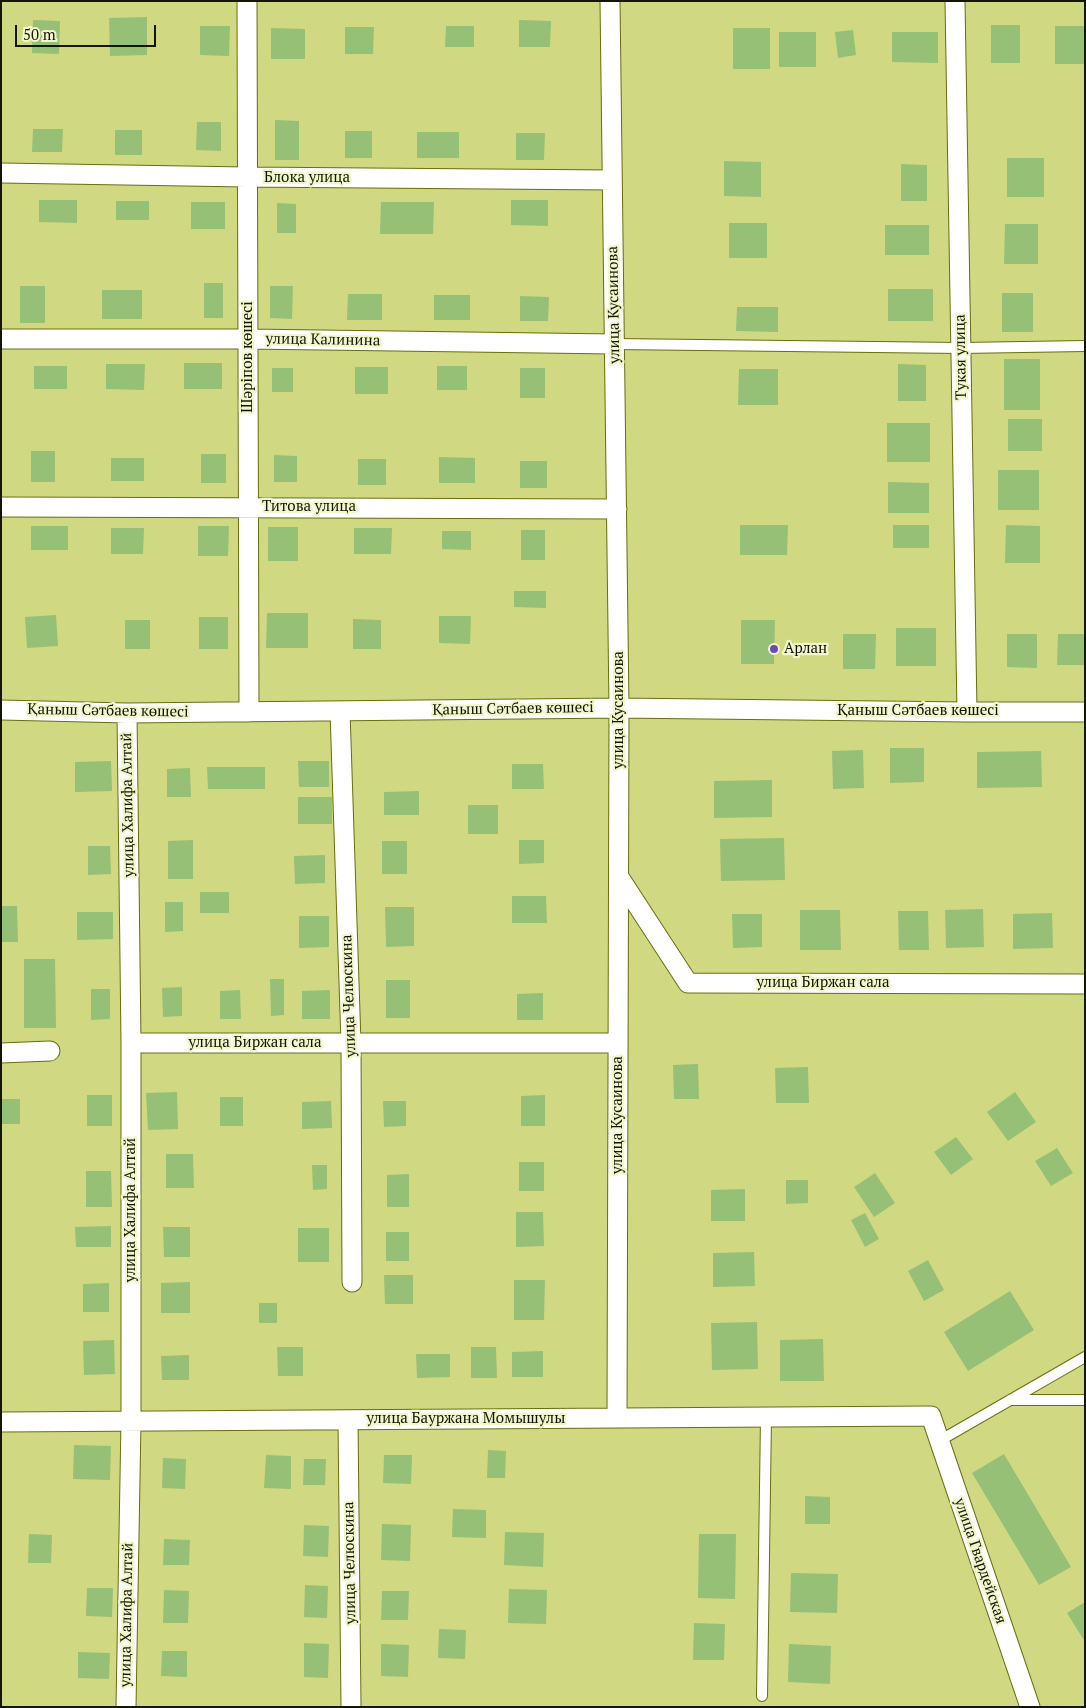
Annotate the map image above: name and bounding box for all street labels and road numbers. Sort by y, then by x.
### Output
street label: Блока улица [264,169,350,187]
street label: улица Кусаинова [604,246,624,364]
street label: Шәріпов көшесі [239,301,257,413]
street label: Тукая улица [951,314,971,400]
street label: улица Калинина [266,330,380,350]
street label: Титова улица [262,498,356,516]
street label: улица Кусаинова [610,651,628,769]
street label: Қаныш Сәтбаев көшесі [432,699,594,719]
street label: Қаныш Сәтбаев көшесі [27,701,189,721]
street label: Қаныш Сәтбаев көшесі [837,702,999,720]
street label: улица Халифа Алтай [118,733,138,877]
street label: улица Челюскина [338,934,360,1058]
street label: улица Биржан сала [757,974,889,992]
street label: улица Биржан сала [189,1034,321,1052]
street label: улица Кусаинова [609,1056,627,1174]
street label: улица Халифа Алтай [122,1138,140,1282]
street label: улица Бауржана Момышулы [367,1410,565,1428]
street label: улица Гвардейская [950,1496,1010,1626]
street label: улица Челюскина [340,1501,360,1625]
street label: улица Халифа Алтай [117,1543,137,1687]

